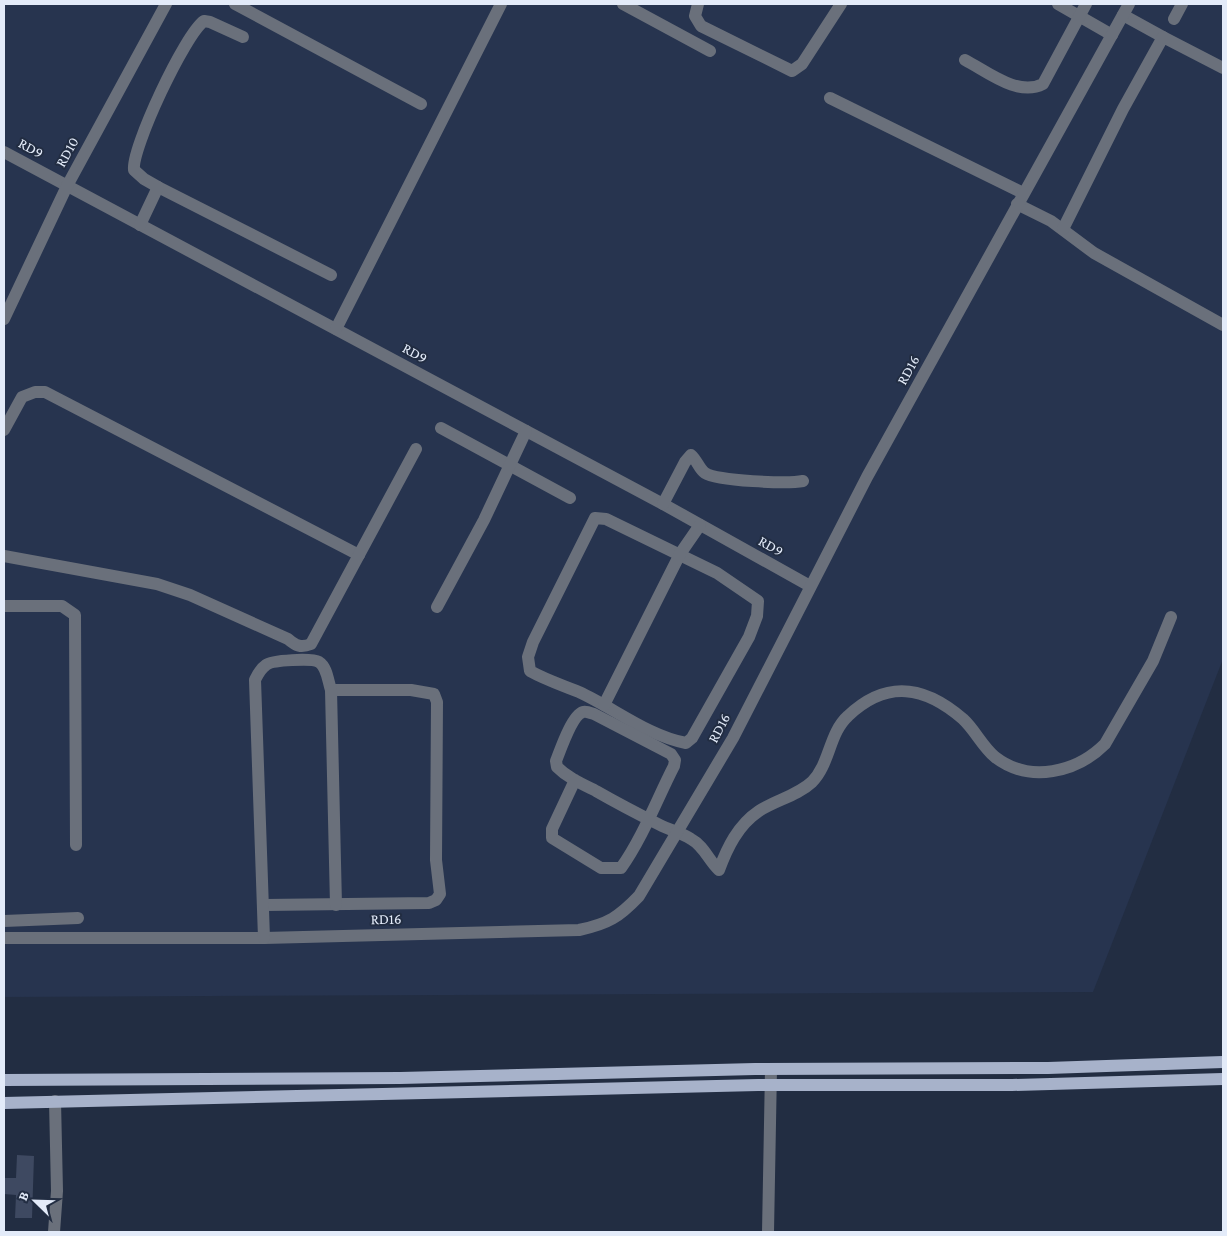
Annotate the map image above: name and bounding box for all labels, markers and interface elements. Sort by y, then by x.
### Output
street label: RD10 [52,134,82,170]
street label: RD9 [16,135,46,161]
street label: RD9 [400,340,430,366]
street label: RD16 [894,353,922,387]
street label: RD9 [756,533,786,559]
street label: RD16 [705,711,733,745]
street label: RD16 [370,911,402,927]
north arrow [10,1176,60,1226]
text: B [14,1189,32,1203]

